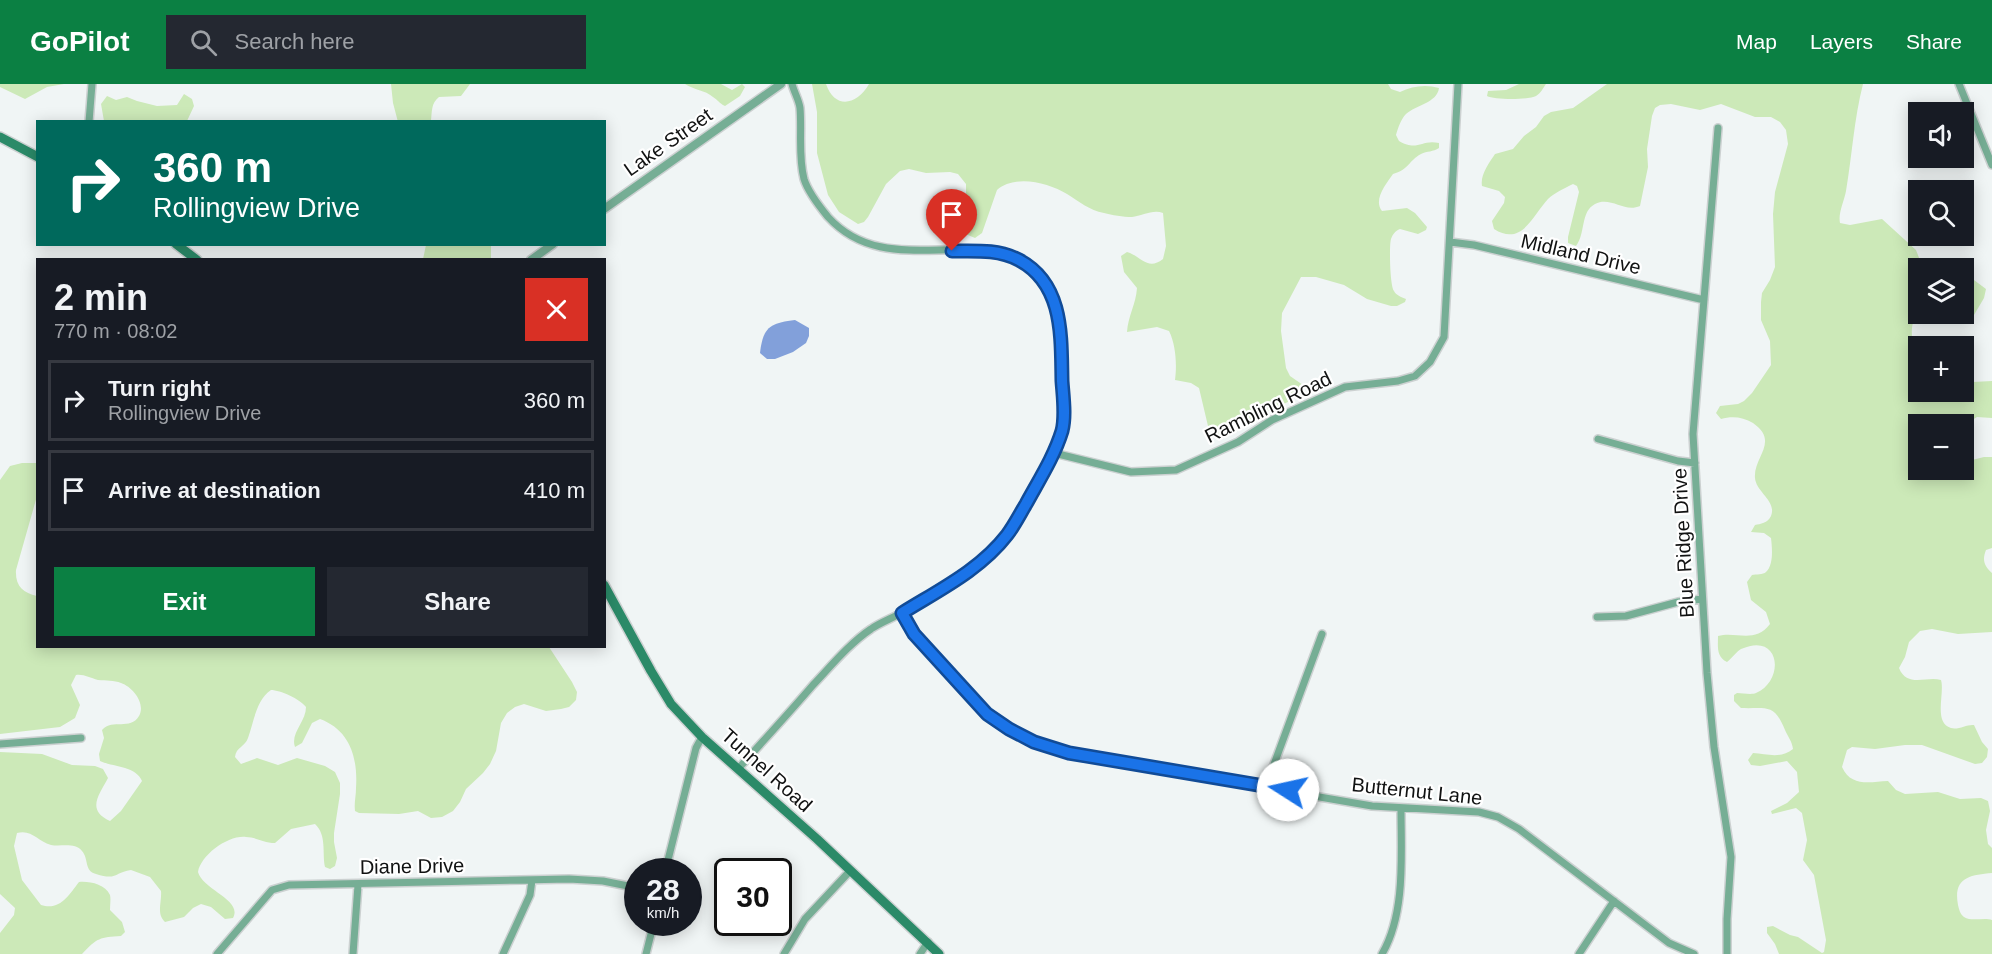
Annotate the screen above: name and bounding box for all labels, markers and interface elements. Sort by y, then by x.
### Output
search box [166,15,586,69]
text: GoPilot [30,26,130,57]
icon: search [187,26,220,59]
text: Search here [235,29,354,54]
text: Map [1736,30,1777,53]
text: Layers [1810,30,1873,53]
text: Share [1906,30,1962,53]
map controls [1908,102,1974,480]
button: sound [1908,102,1974,168]
street label: Lake Street [620,103,717,180]
icon: right [54,144,132,222]
text: 360 m [153,144,272,191]
button: search [1908,180,1974,246]
pin [926,189,977,251]
text: Rollingview Drive [153,193,360,223]
icon: arrive [935,198,968,231]
street label: Midland Drive [1519,230,1643,278]
button: layers [1908,258,1974,324]
text: 2 min [54,277,148,318]
button: close [525,278,588,341]
text: 770 m · 08:02 [54,320,177,342]
button: + [1908,336,1974,402]
street label: Rambling Road [1201,367,1335,447]
text: Turn right [108,376,210,401]
icon: right [57,384,90,417]
text: 360 m [524,388,585,413]
text: Rollingview Drive [108,402,261,424]
button: − [1908,414,1974,480]
street label: Blue Ridge Drive [1668,467,1698,619]
icon: arrive [57,474,90,507]
text: Arrive at destination [108,478,321,503]
text: 410 m [524,478,585,503]
button: Exit [54,567,315,636]
button: Share [327,567,588,636]
street label: Tunnel Road [717,724,817,816]
position arrow [1256,758,1320,822]
street label: Butternut Lane [1351,773,1483,809]
street label: Diane Drive [360,854,464,878]
speed limit sign: 30 [714,858,792,936]
text: 28 [646,873,680,906]
text: km/h [647,904,679,921]

